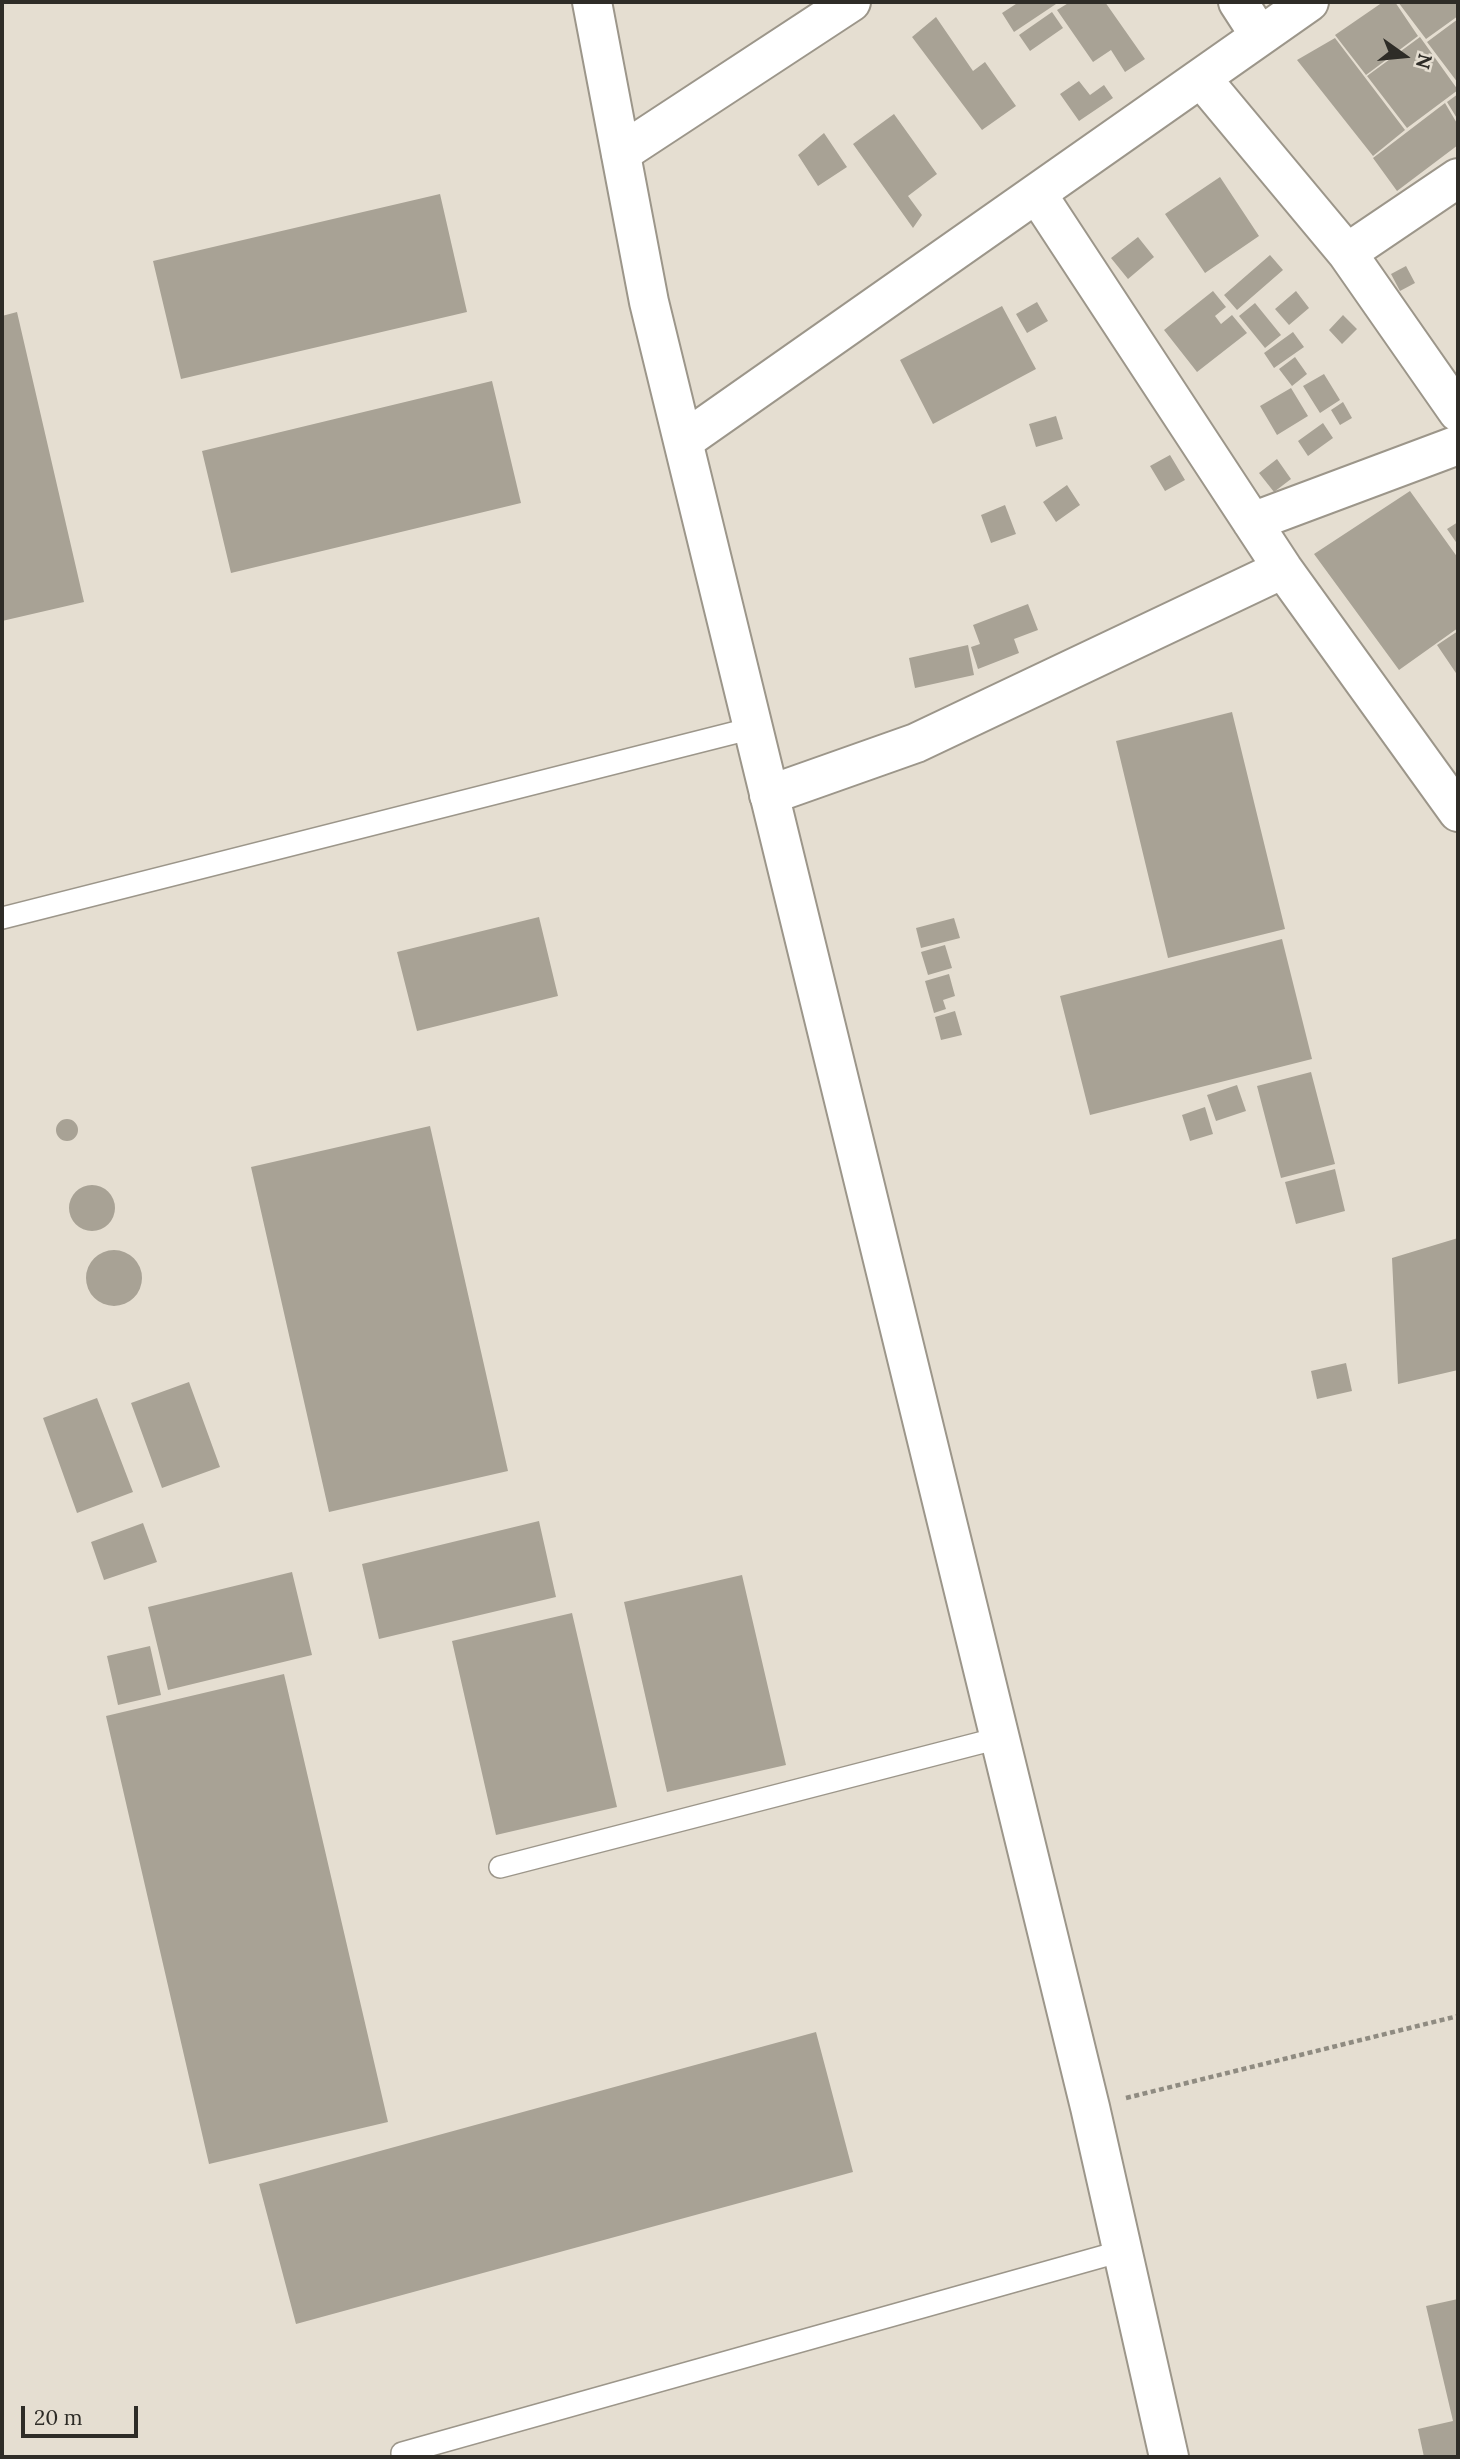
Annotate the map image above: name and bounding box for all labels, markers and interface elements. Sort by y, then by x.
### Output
north arrow [1369,21,1439,91]
text: N [1411,51,1438,72]
scale bar [24,2392,142,2436]
text: 20 m [34,2404,83,2431]

